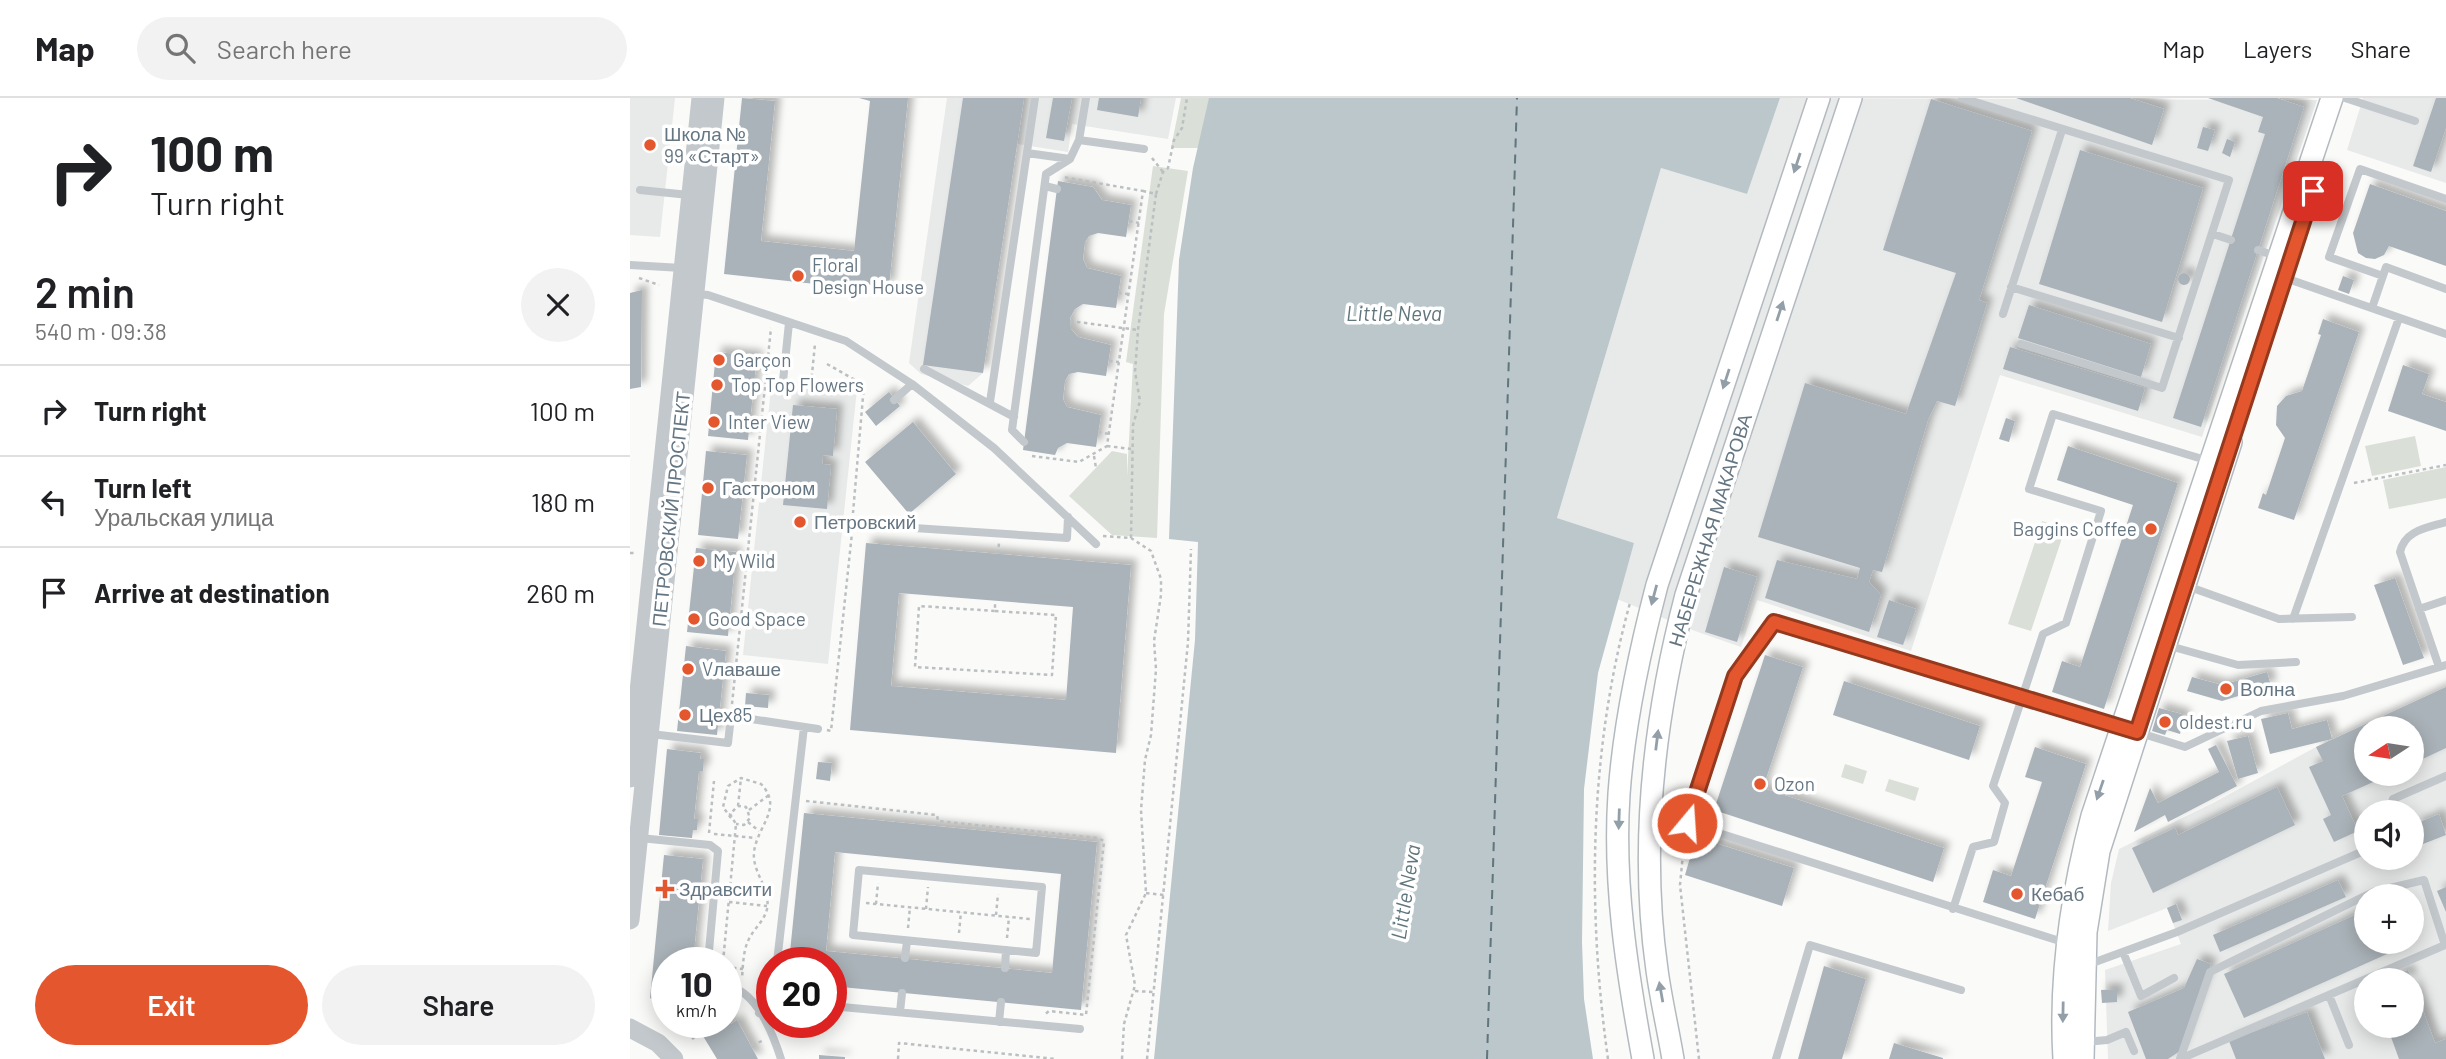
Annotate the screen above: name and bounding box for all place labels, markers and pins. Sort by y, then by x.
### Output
place label: Школа № 99 «Старт» [664,122,760,167]
marker: Школа № 99 «Старт» [642,137,658,153]
pin [2283,161,2343,221]
place label: Floral Design House [812,253,924,298]
marker: Floral Design House [790,268,806,284]
place label: Garçon [733,348,791,371]
marker: Garçon [711,352,727,368]
place label: Top Top Flowers [731,373,864,396]
marker: Top Top Flowers [709,377,725,393]
place label: Inter View [728,410,811,433]
marker: Inter View [706,414,722,430]
place label: Гастроном [722,476,815,499]
marker: Гастроном [700,480,716,496]
place label: Петровский [814,510,916,533]
marker: Петровский [792,514,808,530]
place label: Baggins Coffee [2012,517,2137,540]
marker: Baggins Coffee [2143,521,2159,537]
place label: My Wild [713,549,775,572]
marker: My Wild [691,553,707,569]
place label: Good Space [708,607,806,630]
marker: Good Space [686,611,702,627]
place label: Vлаваше [702,657,781,680]
marker: Vлаваше [680,661,696,677]
place label: Волна [2240,677,2295,700]
marker: Волна [2218,681,2234,697]
place label: Цех85 [699,703,752,726]
marker: Цех85 [677,707,693,723]
place label: oldest.ru [2179,710,2252,733]
marker: oldest.ru [2157,714,2173,730]
place label: Ozon [1774,772,1815,795]
marker: Ozon [1752,776,1768,792]
place label: Здравсити [679,877,772,900]
marker: Здравсити [657,881,673,897]
place label: Кебаб [2031,882,2084,905]
marker: Кебаб [2009,886,2025,902]

